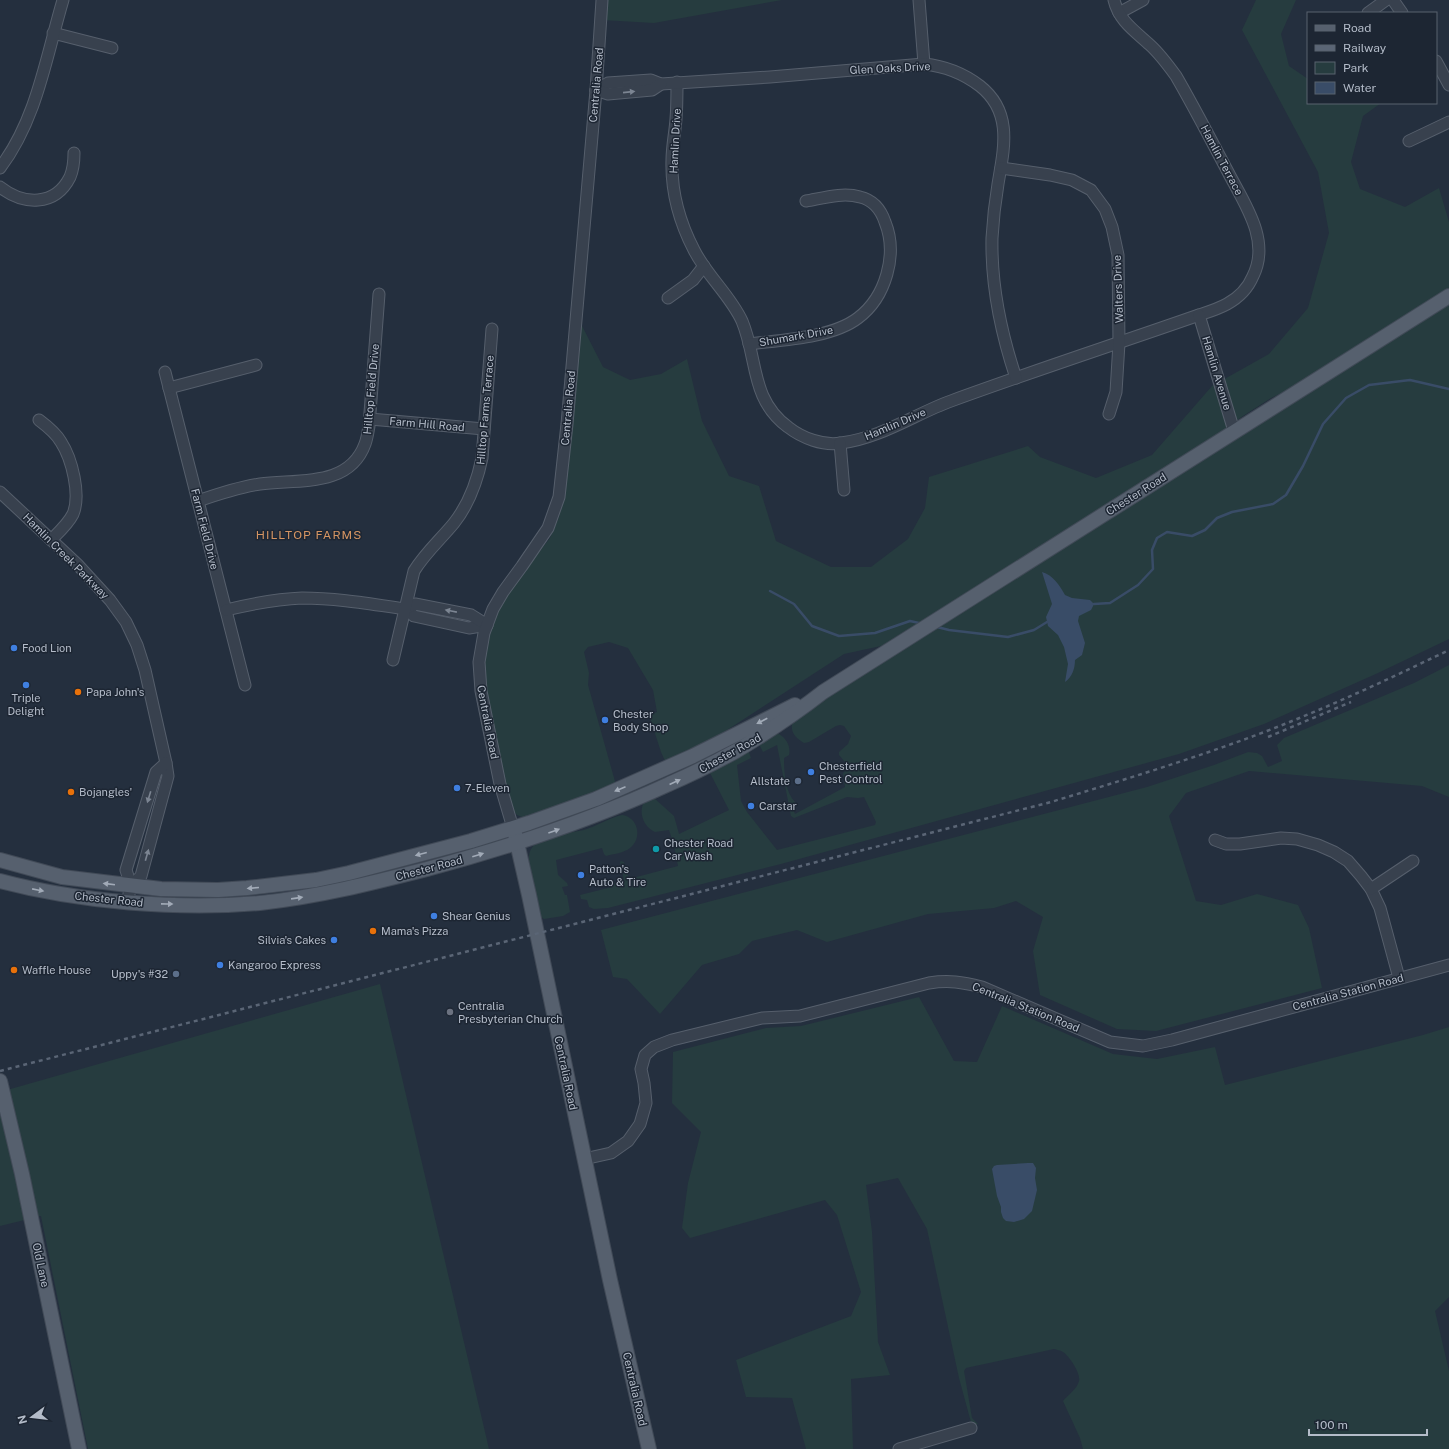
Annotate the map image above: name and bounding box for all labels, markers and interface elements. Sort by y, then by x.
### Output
legend [1307,12,1437,104]
text: Road [1343,21,1371,35]
text: Railway [1343,41,1387,55]
street label: Centralia Road [587,47,605,123]
street label: Glen Oaks Drive [849,60,931,76]
text: Park [1343,61,1369,75]
text: Water [1343,81,1377,95]
one-way arrow [623,89,635,95]
street label: Hamlin Drive [667,108,683,174]
street label: Hamlin Terrace [1198,123,1246,197]
street label: Walters Drive [1111,255,1125,323]
street label: Shumark Drive [758,324,834,348]
street label: Hamlin Avenue [1200,334,1234,412]
street label: Hilltop Field Drive [361,343,381,435]
street label: Hilltop Farms Terrace [474,355,496,465]
street label: Centralia Road [559,370,577,446]
street label: Hamlin Drive [863,406,927,442]
street label: Farm Hill Road [389,415,465,433]
street label: Chester Road [1104,471,1168,517]
street label: Farm Field Drive [189,487,221,571]
street label: Hamlin Creek Parkway [21,511,111,601]
district label: HILLTOP FARMS [256,528,362,542]
one-way arrow [445,608,457,614]
place label: Food Lion [22,642,72,654]
marker: Food Lion [9,643,19,653]
marker: Triple Delight [21,680,31,690]
street label: Centralia Road [475,684,501,760]
place label: Papa John's [86,686,145,698]
marker: Papa John's [73,687,83,697]
place label: Triple Delight [7,692,45,717]
place label: Chester Body Shop [613,708,669,733]
marker: Chester Body Shop [600,715,610,725]
one-way arrow [756,718,768,724]
street label: Chester Road [697,731,763,775]
place label: Chesterfield Pest Control [819,760,882,785]
marker: Chesterfield Pest Control [806,767,816,777]
place label: Allstate [750,775,790,787]
marker: Allstate [793,776,803,786]
one-way arrow [669,779,680,785]
place label: 7-Eleven [465,782,510,794]
marker: 7-Eleven [452,783,462,793]
place label: Bojangles' [79,786,132,798]
marker: Bojangles' [66,787,76,797]
one-way arrow [613,787,625,793]
one-way arrow [146,791,152,803]
place label: Carstar [759,800,797,812]
marker: Carstar [746,801,756,811]
one-way arrow [549,827,561,833]
place label: Chester Road Car Wash [664,837,733,862]
marker: Chester Road Car Wash [651,844,661,854]
one-way arrow [144,848,150,860]
one-way arrow [415,851,427,857]
one-way arrow [472,852,484,858]
street label: Chester Road [394,853,464,883]
place label: Patton's Auto & Tire [589,863,646,888]
marker: Patton's Auto & Tire [576,870,586,880]
one-way arrow [103,880,115,887]
one-way arrow [247,884,259,891]
one-way arrow [32,887,44,893]
street label: Chester Road [74,889,144,909]
one-way arrow [291,895,303,901]
one-way arrow [161,901,174,907]
place label: Shear Genius [442,910,511,922]
marker: Shear Genius [429,911,439,921]
place label: Mama's Pizza [381,925,448,937]
marker: Mama's Pizza [368,926,378,936]
place label: Silvia's Cakes [258,934,326,946]
marker: Silvia's Cakes [329,935,339,945]
place label: Kangaroo Express [228,959,321,971]
marker: Kangaroo Express [215,960,225,970]
place label: Waffle House [22,964,91,976]
marker: Waffle House [9,965,19,975]
place label: Uppy's #32 [111,968,168,980]
marker: Uppy's #32 [171,969,181,979]
street label: Centralia Station Road [1291,971,1405,1013]
street label: Centralia Station Road [971,980,1081,1034]
place label: Centralia Presbyterian Church [458,1000,563,1025]
marker: Centralia Presbyterian Church [445,1007,455,1017]
street label: Centralia Road [552,1035,580,1111]
street label: Old Lane [30,1242,52,1288]
street label: Centralia Road [621,1351,649,1427]
north arrow [12,1397,52,1437]
scale bar [1309,1411,1427,1437]
text: N [15,1414,29,1425]
text: 100 m [1315,1418,1348,1432]

